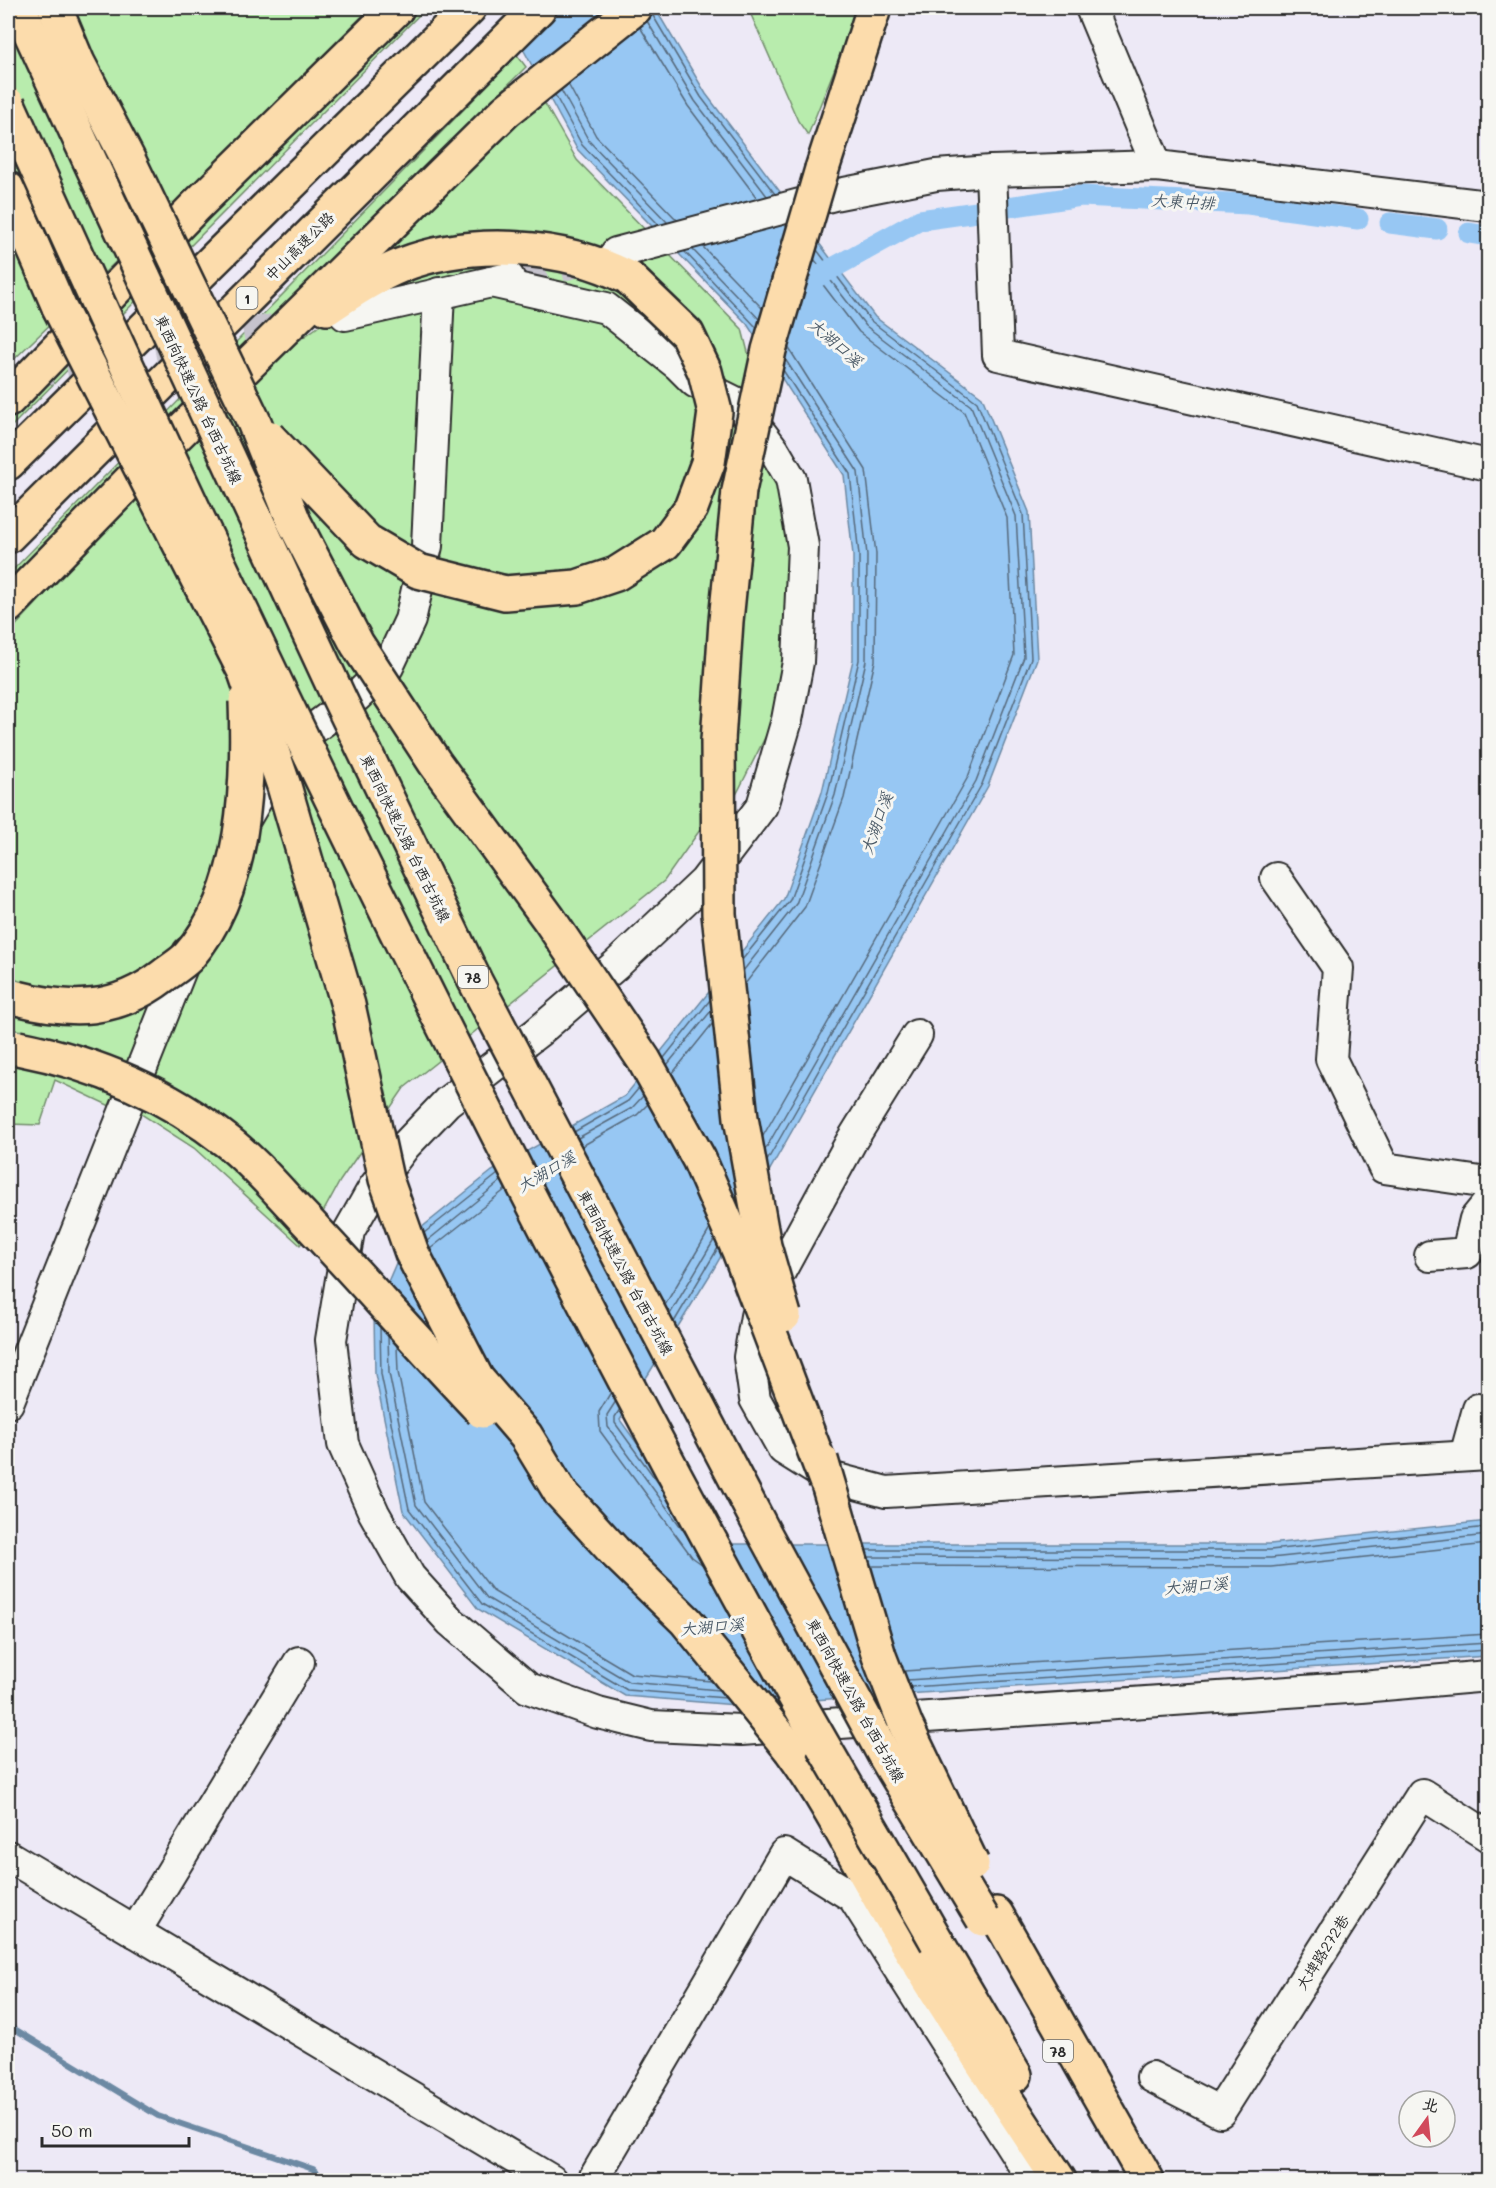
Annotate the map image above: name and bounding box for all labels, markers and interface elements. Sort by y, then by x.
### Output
water label: 大東中排 [1150,189,1217,213]
street label: 中山高速公路 [260,207,338,285]
road number: 1 [236,287,258,309]
street label: 東西向快速公路 台西古坑線 [151,311,247,487]
water label: 大湖口溪 [805,313,868,372]
street label: 東西向快速公路 台西古坑線 [357,751,455,925]
water label: 大湖口溪 [855,788,897,857]
road number: 78 [458,966,488,988]
water label: 大湖口溪 [513,1145,580,1196]
street label: 東西向快速公路 台西古坑線 [574,1186,678,1358]
water label: 大湖口溪 [1163,1572,1230,1598]
water label: 大湖口溪 [679,1613,746,1639]
street label: 東西向快速公路 台西古坑線 [802,1614,910,1786]
street label: 大埤路272巷 [1291,1911,1353,1993]
road number: 78 [1043,2040,1073,2062]
north arrow [1397,2089,1457,2149]
text: 北 [1421,2092,1441,2116]
scale bar [42,2110,189,2148]
text: 50 m [51,2118,93,2142]

